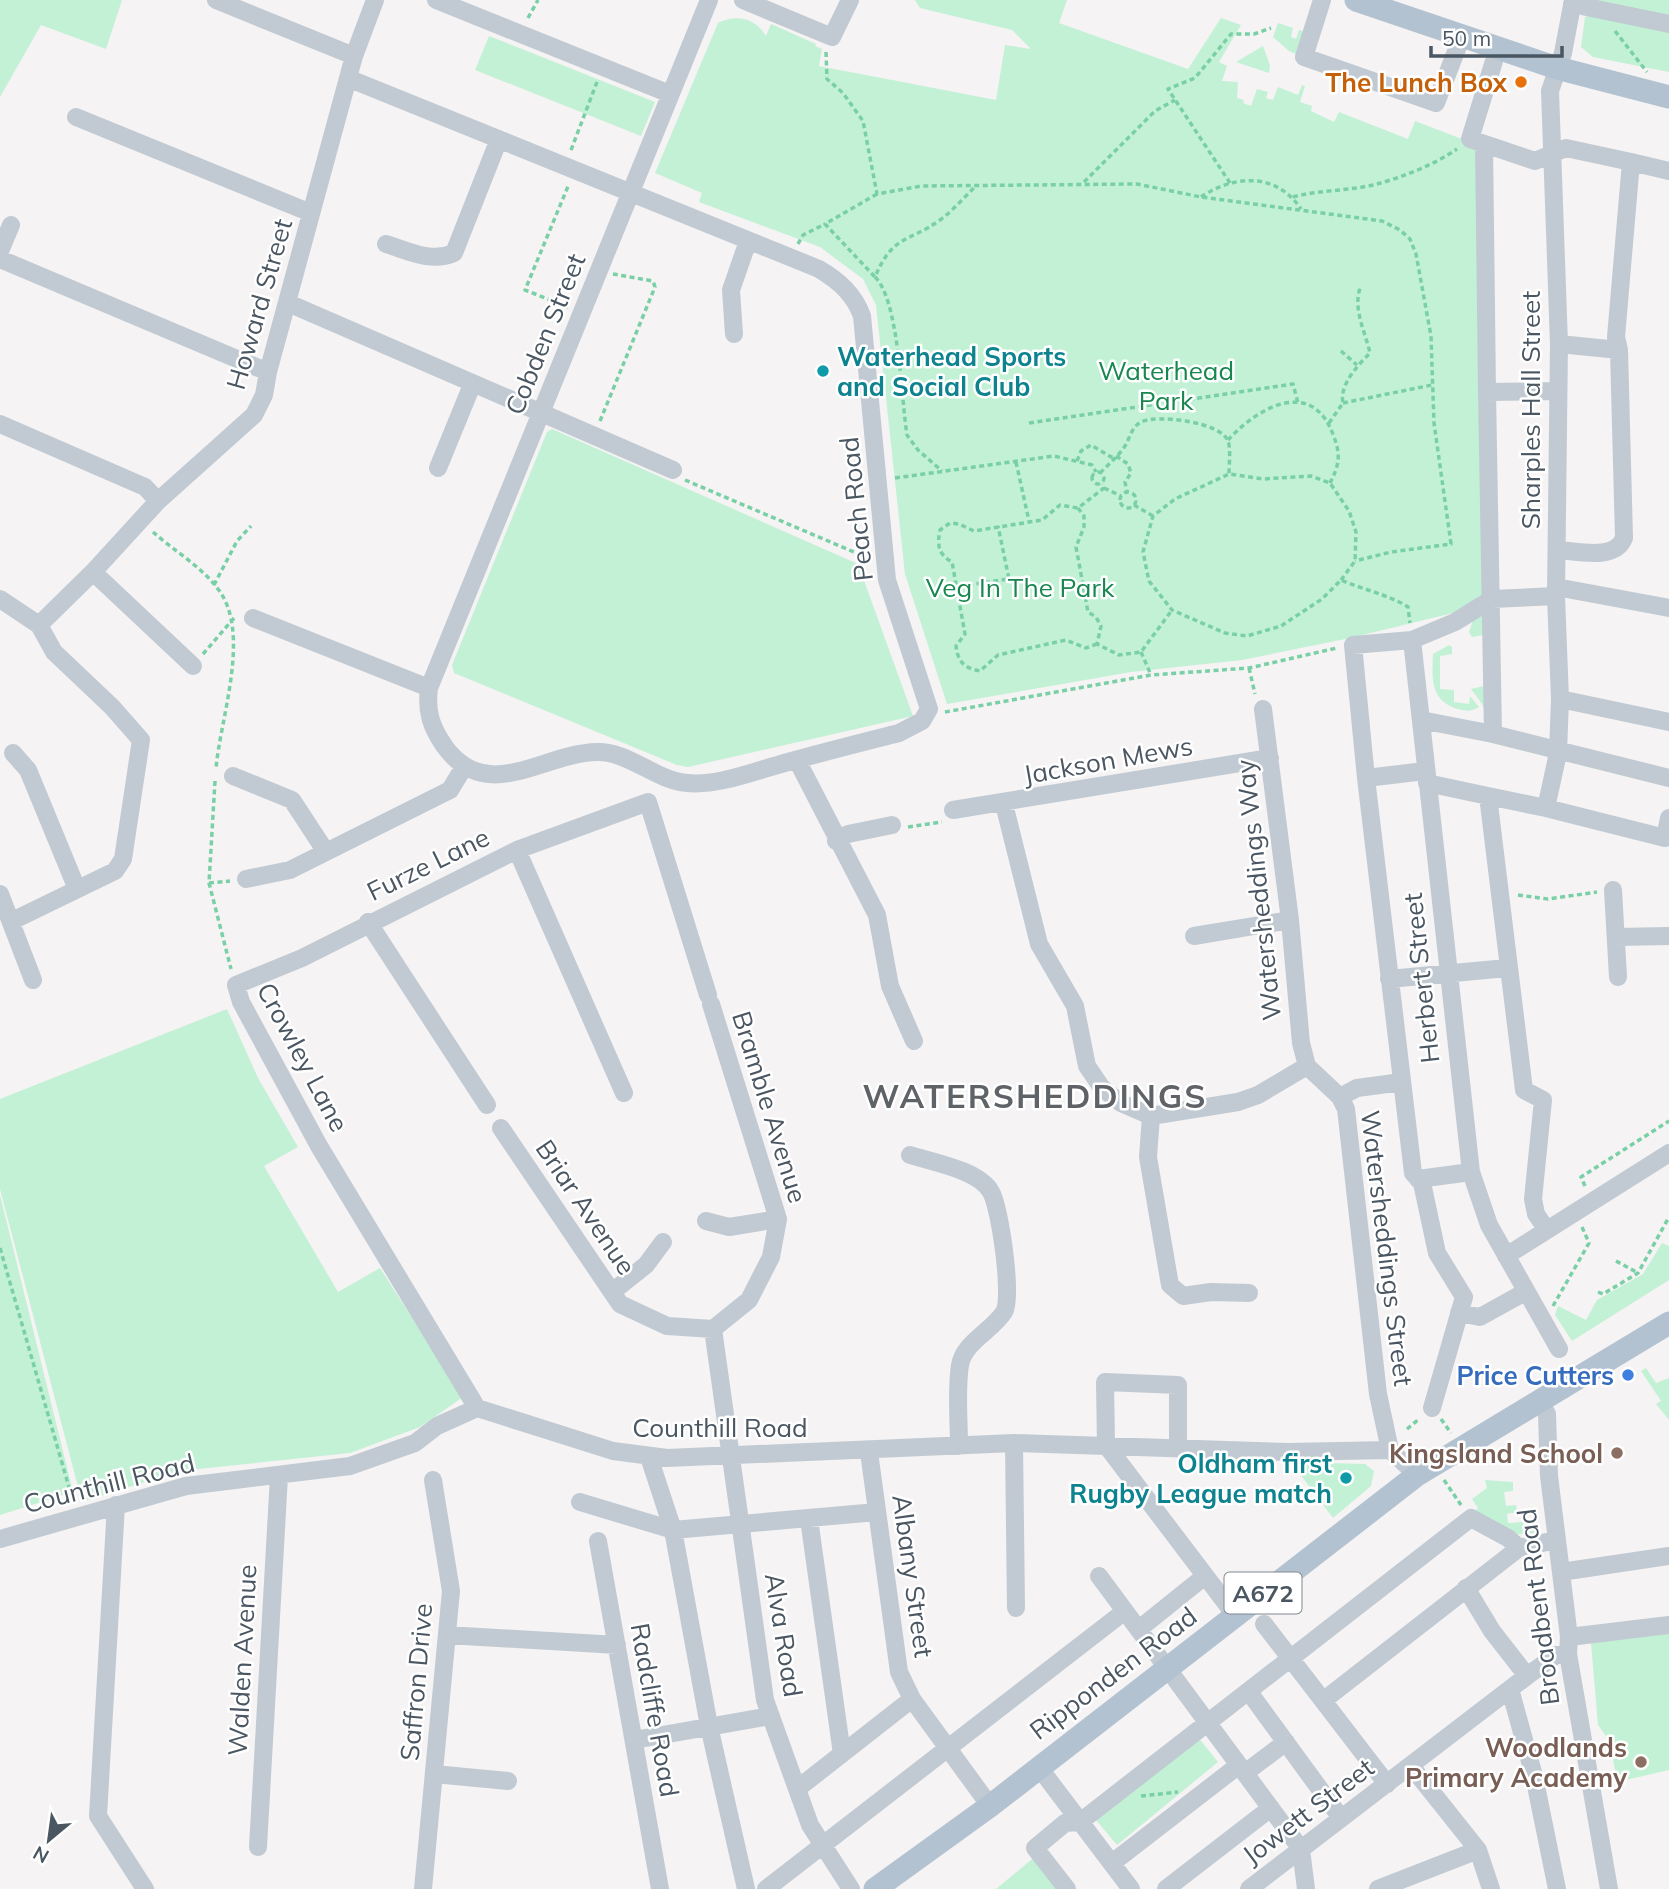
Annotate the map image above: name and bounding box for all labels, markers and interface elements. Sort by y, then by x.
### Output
scale bar [1431,14,1562,58]
text: 50 m [1442,25,1491,51]
place label: The Lunch Box [1325,66,1508,99]
marker: The Lunch Box [1513,74,1529,90]
street label: Howard Street [219,215,299,393]
street label: Cobden Street [498,249,592,419]
street label: Sharples Hall Street [1514,291,1547,529]
place label: Waterhead Sports and Social Club [837,340,1066,403]
park label: Waterhead Park [1098,354,1234,417]
marker: Waterhead Sports and Social Club [815,363,831,379]
street label: Peach Road [832,435,880,583]
park label: Veg In The Park [926,571,1115,604]
street label: Jackson Mews [1021,729,1195,791]
street label: Watersheddings Way [1228,758,1288,1022]
street label: Furze Lane [361,820,495,908]
street label: Herbert Street [1396,891,1446,1065]
street label: Crowley Lane [250,977,356,1137]
street label: Bramble Avenue [725,1007,815,1207]
district label: WATERSHEDDINGS [862,1075,1208,1116]
street label: Watersheddings Street [1354,1108,1420,1388]
street label: Briar Avenue [529,1133,643,1281]
place label: Price Cutters [1457,1359,1614,1392]
marker: Price Cutters [1620,1367,1636,1383]
street label: Counthill Road [632,1411,808,1444]
place label: Kingsland School [1389,1437,1603,1470]
marker: Kingsland School [1609,1445,1625,1461]
street label: Counthill Road [20,1446,198,1520]
place label: Oldham first Rugby League match [1069,1447,1332,1510]
marker: Oldham first Rugby League match [1338,1470,1354,1486]
street label: Albany Street [885,1492,941,1660]
street label: Broadbent Road [1510,1507,1566,1707]
street label: Walden Avenue [221,1563,263,1757]
street label: Alva Road [758,1571,810,1699]
road number: A672 [1224,1573,1302,1614]
street label: Ripponden Road [1023,1599,1203,1747]
street label: Saffron Drive [393,1602,439,1762]
street label: Radcliffe Road [623,1621,687,1799]
place label: Woodlands Primary Academy [1405,1731,1628,1794]
street label: Jowett Street [1236,1751,1380,1871]
marker: Woodlands Primary Academy [1633,1754,1649,1770]
north arrow [14,1805,84,1875]
text: N [29,1841,53,1869]

